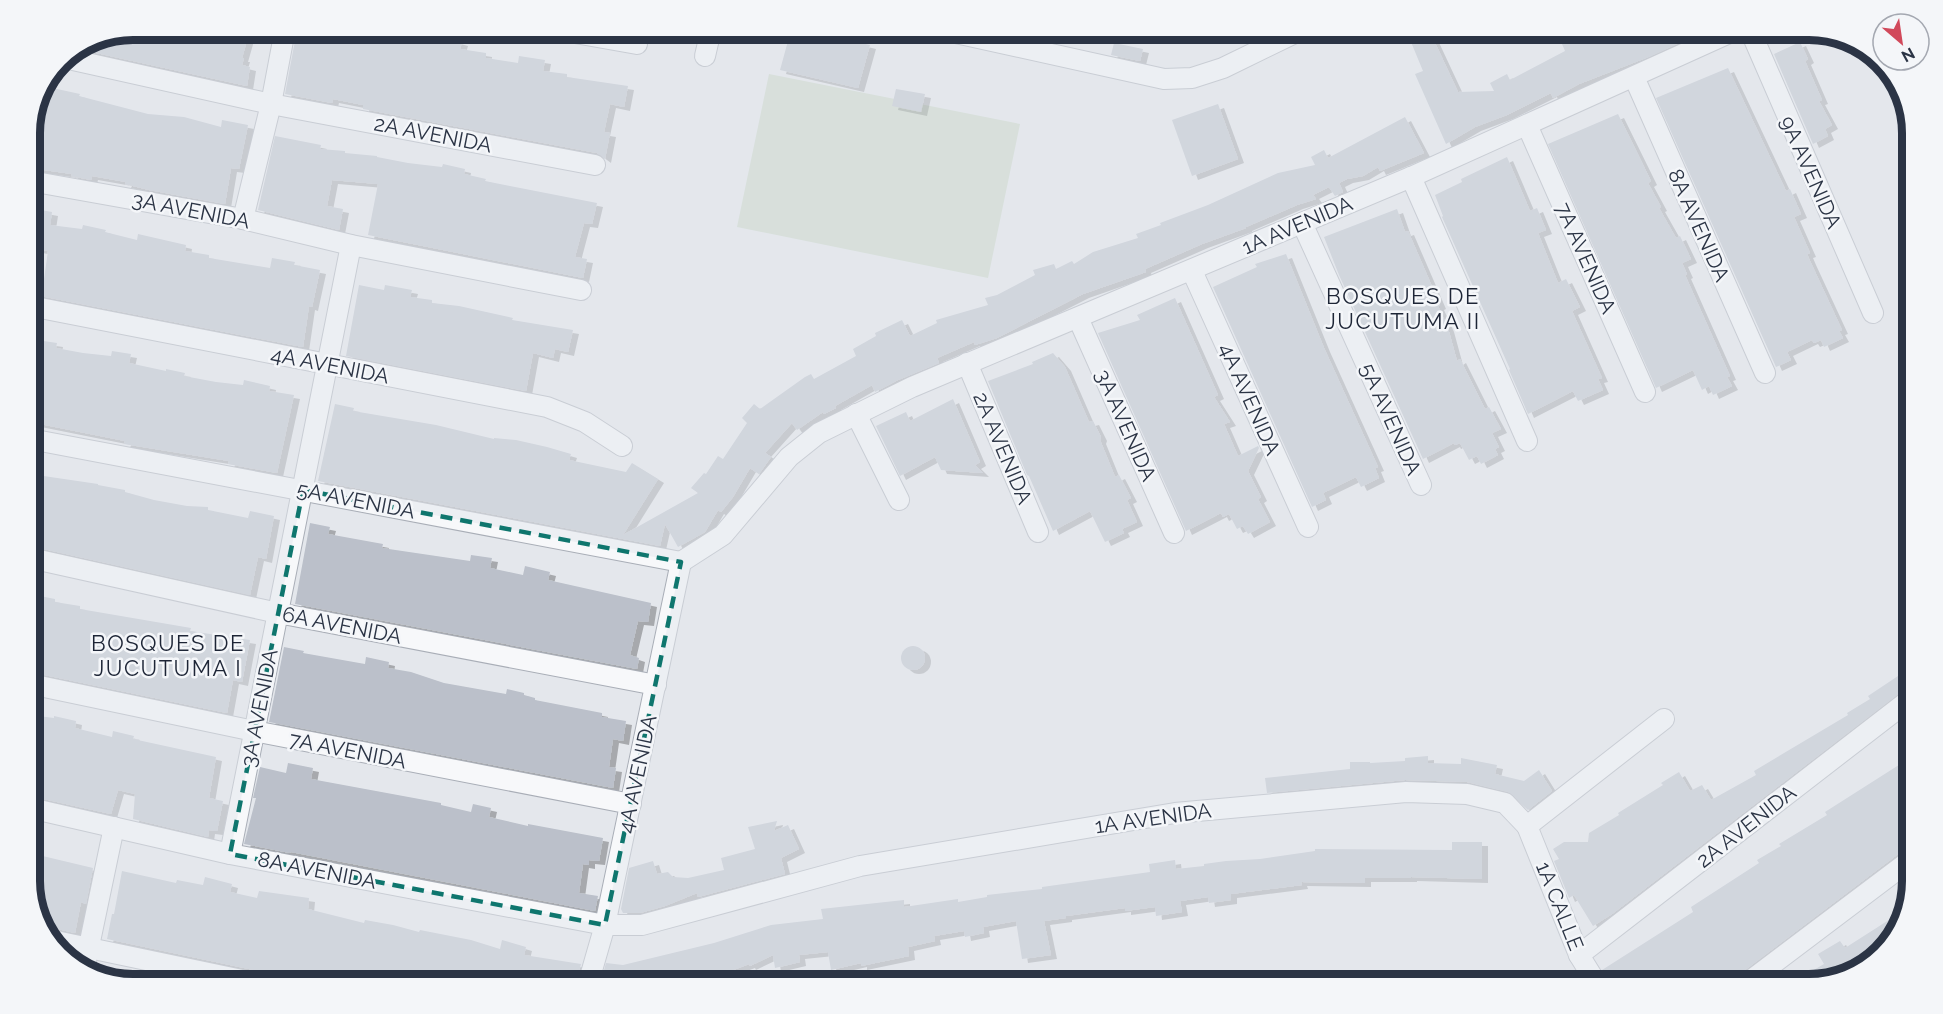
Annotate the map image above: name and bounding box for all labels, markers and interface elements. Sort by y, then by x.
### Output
north arrow [1871,12,1931,72]
text: N [1898,43,1918,66]
street label: 2A AVENIDA [372,110,494,158]
street label: 9A AVENIDA [1775,112,1847,232]
street label: 8A AVENIDA [1663,165,1735,285]
street label: 3A AVENIDA [130,186,252,234]
street label: 1A AVENIDA [1238,191,1356,259]
street label: 7A AVENIDA [1550,199,1622,317]
district label: BOSQUES DE JUCUTUMA II [1325,283,1481,334]
street label: 4A AVENIDA [1214,339,1286,459]
street label: 4A AVENIDA [269,341,391,389]
street label: 5A AVENIDA [1355,359,1427,479]
street label: 3A AVENIDA [1090,365,1162,485]
street label: 2A AVENIDA [968,388,1038,508]
street label: 5A AVENIDA [295,476,417,524]
street label: 6A AVENIDA [280,601,404,649]
district label: BOSQUES DE JUCUTUMA I [91,630,245,681]
street label: 3A AVENIDA [235,647,283,769]
street label: 4A AVENIDA [612,713,662,835]
street label: 7A AVENIDA [287,726,409,774]
street label: 2A AVENIDA [1691,779,1801,873]
street label: 1A AVENIDA [1093,797,1213,839]
street label: 8A AVENIDA [255,846,379,894]
street label: 1A CALLE [1531,858,1589,954]

